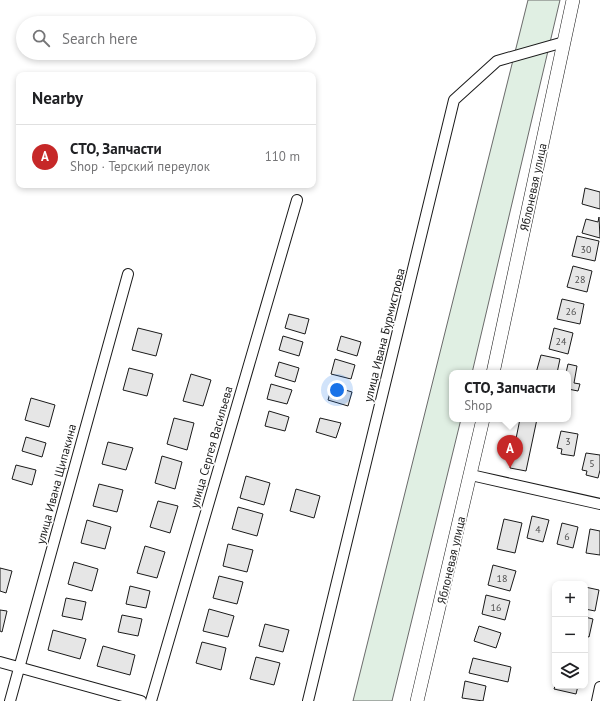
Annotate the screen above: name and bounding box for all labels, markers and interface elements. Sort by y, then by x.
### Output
search box [16,16,316,60]
icon: search [30,27,52,49]
text: Search here [62,29,138,48]
text: Nearby [32,87,83,109]
text: СТО, Запчасти [70,139,162,158]
street label: Яблоневая улица [516,142,550,232]
text: A [41,148,49,165]
text: 110 m [265,148,300,165]
text: Shop · Терский переулок [70,158,210,175]
house number: 30 [581,243,592,256]
street label: улица Ивана Бурмистрова [360,267,408,403]
house number: 28 [575,273,585,286]
house number: 26 [566,305,576,318]
house number: 24 [556,335,567,348]
popup [449,370,571,422]
text: СТО, Запчасти [464,378,556,397]
your location [327,380,347,400]
street label: улица Сергея Васильева [186,384,236,510]
text: Shop [464,397,492,414]
street label: улица Ивана Щипакина [33,422,79,546]
pin: A [497,435,523,468]
house number: 3 [565,435,571,448]
house number: 5 [589,457,595,470]
street label: Яблоневая улица [434,515,468,605]
house number: 4 [535,523,541,536]
house number: 6 [564,530,570,543]
house number: 18 [497,572,507,585]
map controls [552,581,588,689]
button: + [552,581,588,617]
house number: 16 [491,601,501,614]
button: − [552,617,588,653]
button: layers [552,653,588,689]

